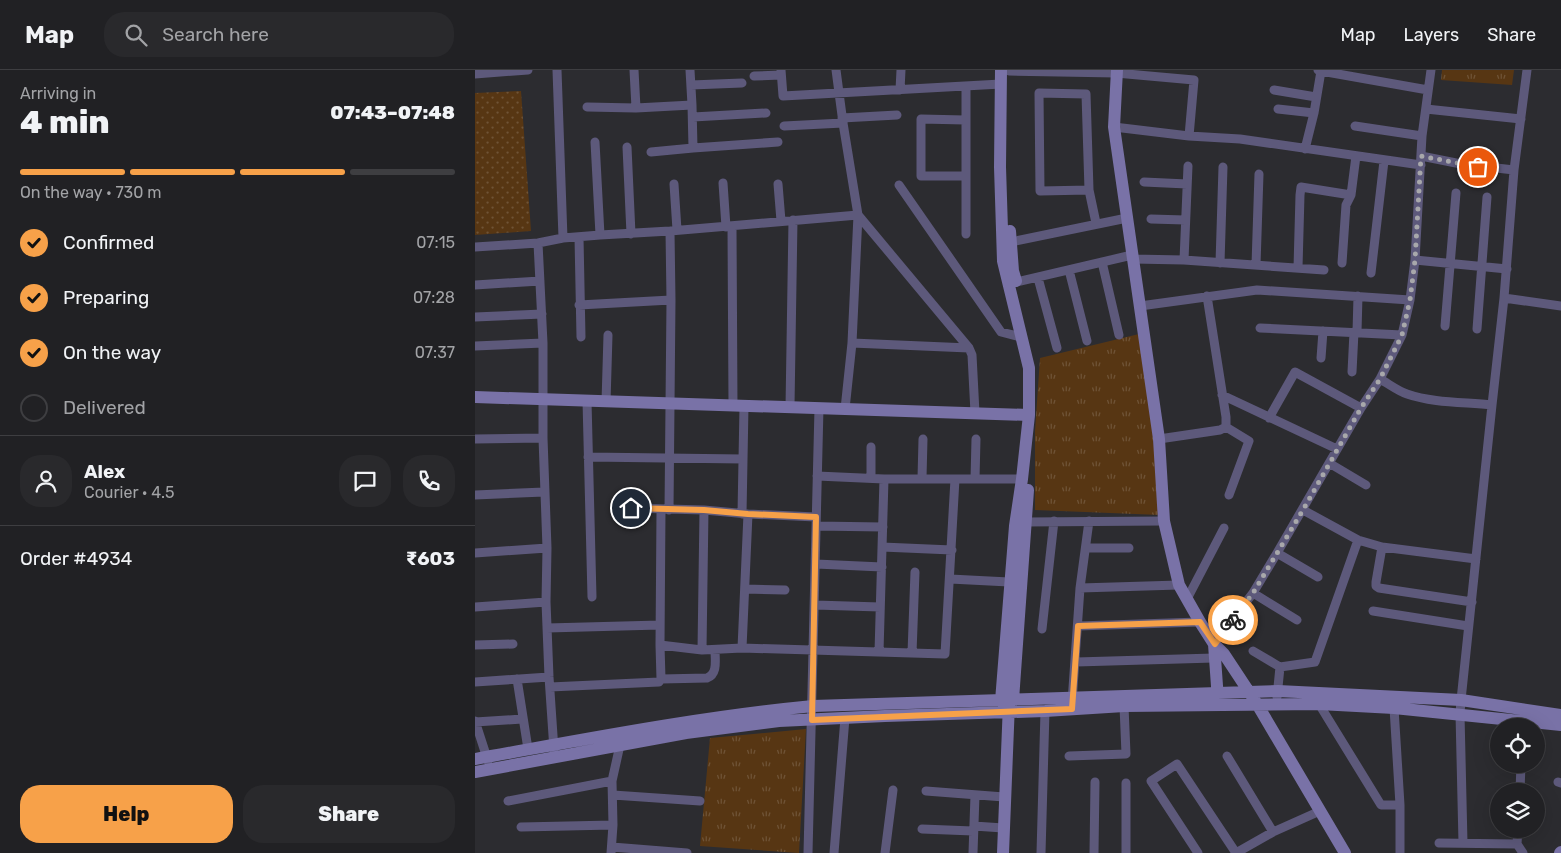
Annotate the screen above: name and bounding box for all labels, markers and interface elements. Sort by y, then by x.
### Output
search box [104,12,454,57]
text: Map [25,21,74,49]
icon: search [122,21,150,49]
text: Search here [162,23,269,46]
text: Map [1341,24,1376,46]
text: Layers [1404,24,1459,46]
text: Share [1487,24,1536,46]
text: Arriving in [20,84,96,103]
text: 07:43–07:48 [330,101,455,124]
text: 4 min [20,103,110,141]
pin [1457,146,1499,188]
icon: bag [1464,153,1492,181]
text: On the way · 730 m [20,183,162,202]
icon: check [20,229,48,257]
text: Confirmed [63,231,154,254]
text: 07:15 [416,233,455,252]
icon: check [20,284,48,312]
text: Preparing [63,286,149,309]
text: 07:28 [413,288,455,307]
icon: check [20,339,48,367]
text: On the way [63,341,161,364]
text: 07:37 [415,343,455,362]
text: Delivered [63,396,146,419]
button: person [20,455,72,507]
button: chat [339,455,391,507]
button: phone [403,455,455,507]
text: Alex [84,460,125,483]
text: Courier · 4.5 [84,483,174,502]
pin [610,487,652,529]
icon: home [617,494,645,522]
text: Order #4934 [20,547,132,570]
text: ₹603 [406,547,455,570]
courier [1208,595,1258,645]
icon: bike [1219,606,1247,634]
map controls [1490,718,1545,838]
button: locate [1490,718,1545,773]
button: layers [1490,783,1545,838]
button: Help [20,785,233,843]
button: Share [243,785,455,843]

